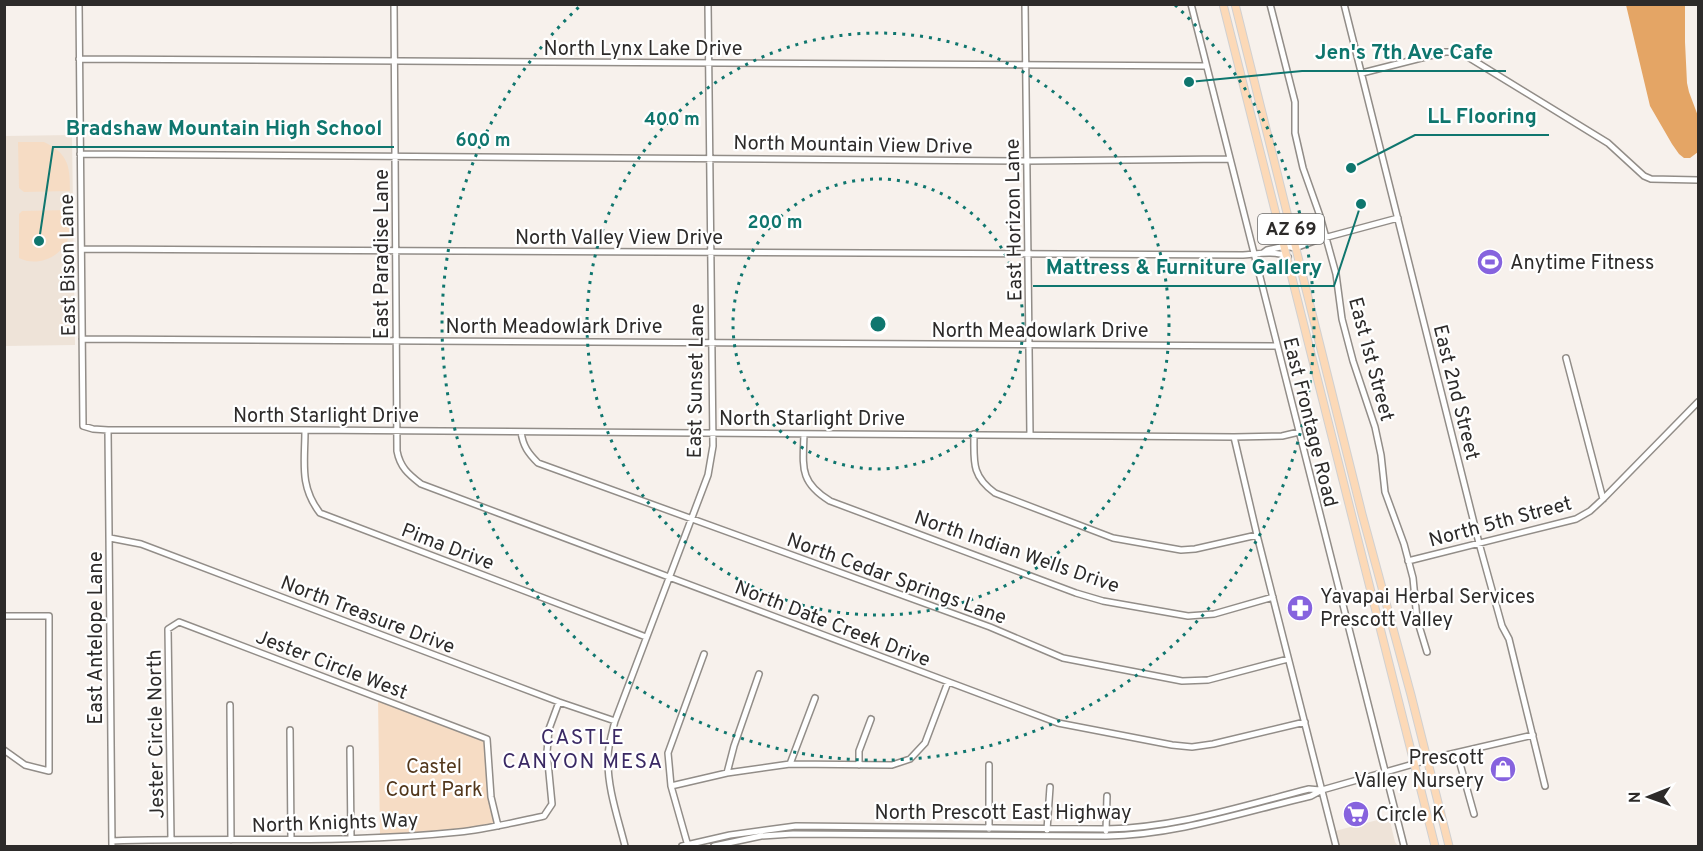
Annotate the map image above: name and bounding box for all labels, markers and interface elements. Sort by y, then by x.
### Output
callout: Jen's 7th Ave Cafe [1302,32,1506,71]
street label: North Lynx Lake Drive [544,37,742,63]
text: Jen's 7th Ave Cafe [1315,40,1493,67]
callout: LL Flooring [1415,96,1549,135]
text: LL Flooring [1427,104,1537,131]
callout: Bradshaw Mountain High School [53,108,394,147]
text: 400 m [644,109,700,132]
text: Bradshaw Mountain High School [66,116,382,143]
text: 600 m [455,130,511,153]
street label: North Mountain View Drive [733,131,973,161]
street label: East Horizon Lane [1001,138,1029,302]
street label: East Paradise Lane [370,169,396,339]
street label: East Bison Lane [55,193,83,336]
text: 200 m [747,212,803,235]
road number: AZ 69 [1258,214,1324,244]
street label: North Valley View Drive [515,226,723,252]
callout: Mattress & Furniture Gallery [1033,247,1334,286]
sports icon: Anytime Fitness [1475,247,1505,277]
place label: Anytime Fitness [1510,251,1654,277]
text: Mattress & Furniture Gallery [1046,255,1322,282]
street label: East 1st Street [1341,295,1399,424]
street label: East Sunset Lane [683,303,711,459]
centre of rings [868,314,888,334]
street label: North Meadowlark Drive [446,315,662,341]
street label: North Meadowlark Drive [932,319,1148,345]
street label: East 2nd Street [1426,322,1484,463]
street label: East Frontage Road [1275,335,1343,510]
street label: North Starlight Drive [233,404,419,430]
street label: North Starlight Drive [719,407,905,433]
street label: North 5th Street [1426,491,1575,555]
street label: North Indian Wells Drive [910,506,1122,600]
street label: Pima Drive [397,518,497,577]
street label: North Cedar Springs Lane [783,528,1010,632]
street label: East Antelope Lane [84,551,110,725]
street label: North Treasure Drive [276,571,458,661]
street label: North Date Creek Drive [731,576,934,674]
place label: Yavapai Herbal Services Prescott Valley [1320,585,1535,634]
pharmacy icon: Yavapai Herbal Services Prescott Valley [1285,593,1315,623]
street label: Jester Circle West [252,625,411,707]
street label: Jester Circle North [143,649,171,819]
district label: CASTLE CANYON MESA [502,725,664,776]
place label: Prescott Valley Nursery [1354,746,1484,795]
shop icon: Prescott Valley Nursery [1488,754,1518,784]
park label: Castel Court Park [385,755,483,804]
north arrow [1619,767,1679,827]
text: N [1626,791,1646,803]
supermarket icon: Circle K [1341,799,1371,829]
street label: North Prescott East Highway [874,801,1132,827]
place label: Circle K [1376,803,1445,829]
street label: North Knights Way [251,808,419,840]

